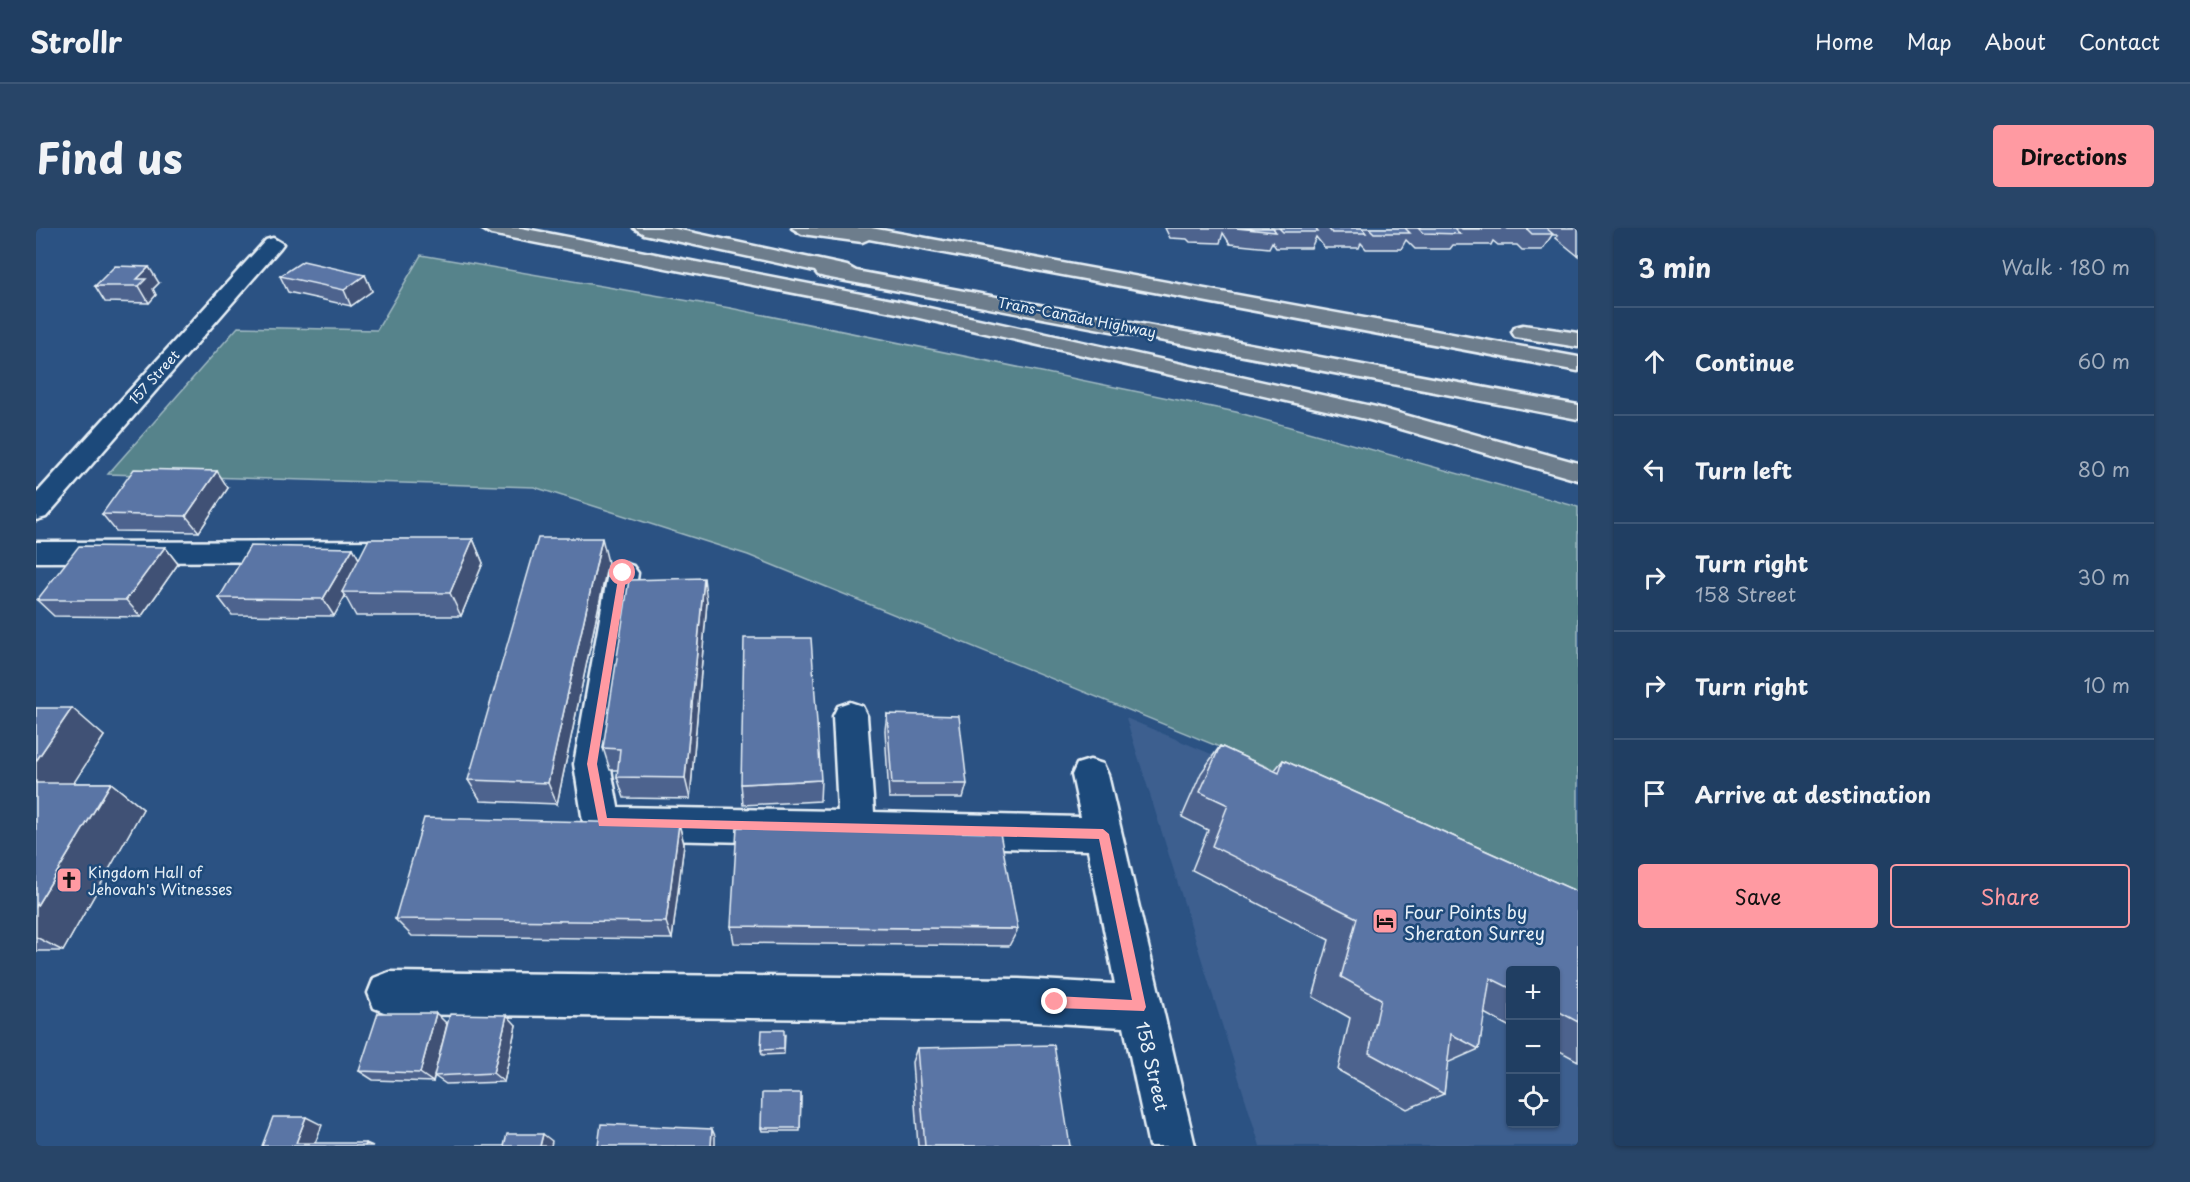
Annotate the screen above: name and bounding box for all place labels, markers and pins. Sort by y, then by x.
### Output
place label: Kingdom Hall of Jehovah's Witnesses [88,860,233,900]
church icon: Kingdom Hall of Jehovah's Witnesses [54,865,84,895]
place label: Four Points by Sheraton Surrey [1404,898,1545,946]
hotel icon: Four Points by Sheraton Surrey [1370,906,1400,936]

